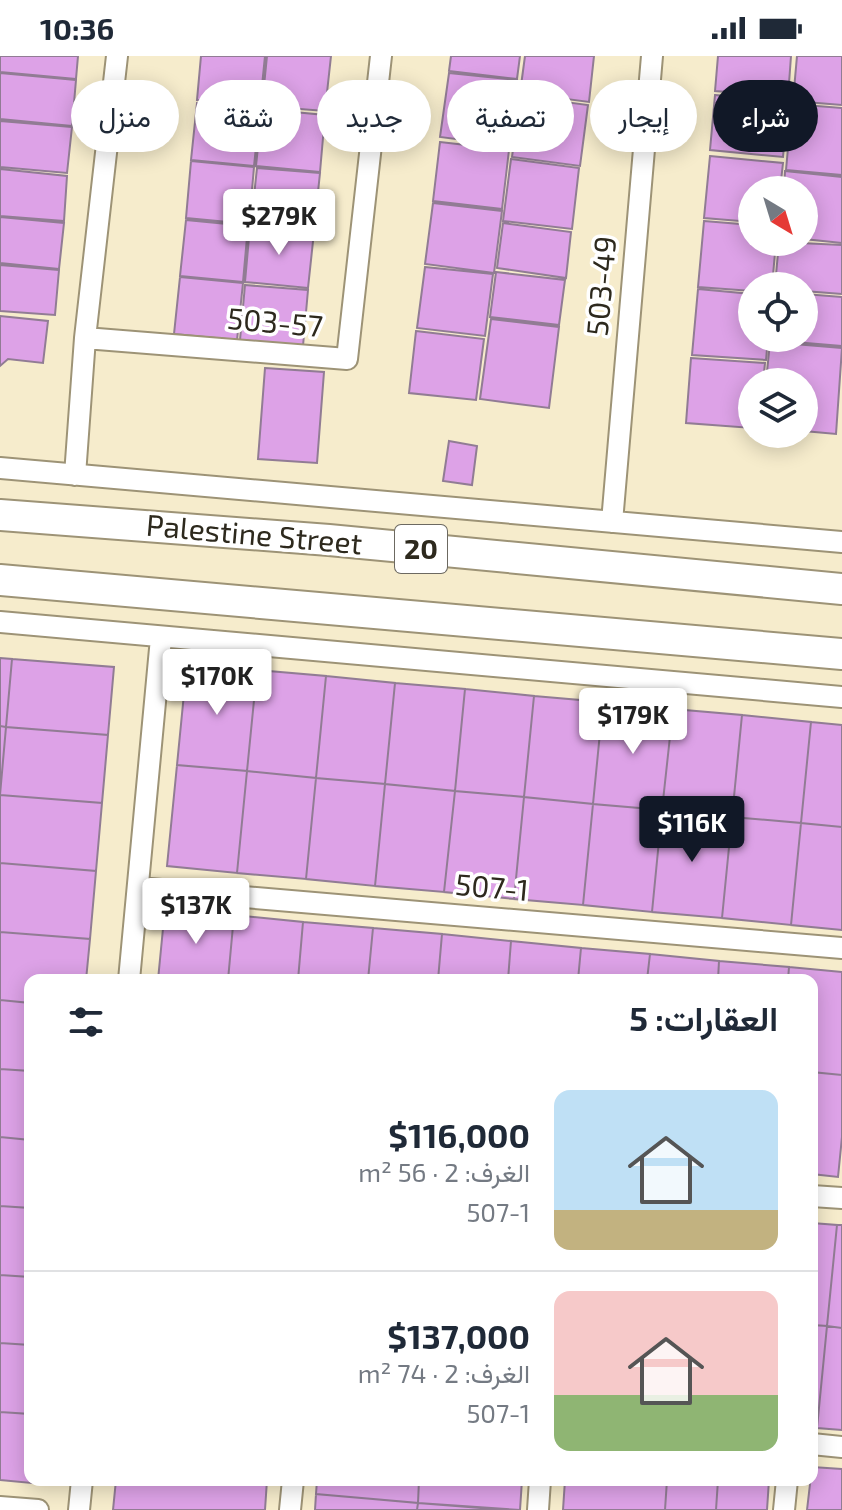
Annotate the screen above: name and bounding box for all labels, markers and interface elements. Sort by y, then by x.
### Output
text: 10:36 [40,10,114,46]
chip: منزل [71,80,179,152]
chip: شقة [195,80,301,152]
chip: جديد [317,80,431,152]
chip: تصفية [447,80,574,152]
chip: إيجار [590,80,697,152]
chip: شراء [713,80,818,152]
north arrow [738,176,818,256]
map controls [738,176,818,448]
pin: $279K [223,189,335,257]
text: $279K [241,199,317,230]
street label: 503-49 [578,234,622,337]
button: locate [738,272,818,352]
street label: 503-57 [226,299,324,343]
button: layers [738,368,818,448]
street label: Palestine Street [145,506,364,560]
road number: 20 [395,525,447,573]
pin: $170K [161,649,273,717]
text: $170K [181,659,253,690]
pin: $179K [577,688,689,756]
text: $179K [597,698,669,729]
pin: $116K [636,796,748,864]
text: $116K [657,806,727,837]
street label: 507-1 [454,865,530,907]
pin: $137K [140,878,252,946]
text: $137K [160,888,232,919]
text: العقارات: 5 [629,997,778,1038]
icon: filters [64,1000,108,1044]
text: $116,000 [388,1114,530,1155]
icon: home [618,1122,714,1218]
text: الغرف: 2 · 56 m² [358,1156,530,1187]
text: 507-1 [466,1196,530,1227]
text: $137,000 [387,1315,530,1356]
icon: home [618,1323,714,1419]
text: الغرف: 2 · 74 m² [358,1357,530,1388]
text: 507-1 [466,1397,530,1428]

